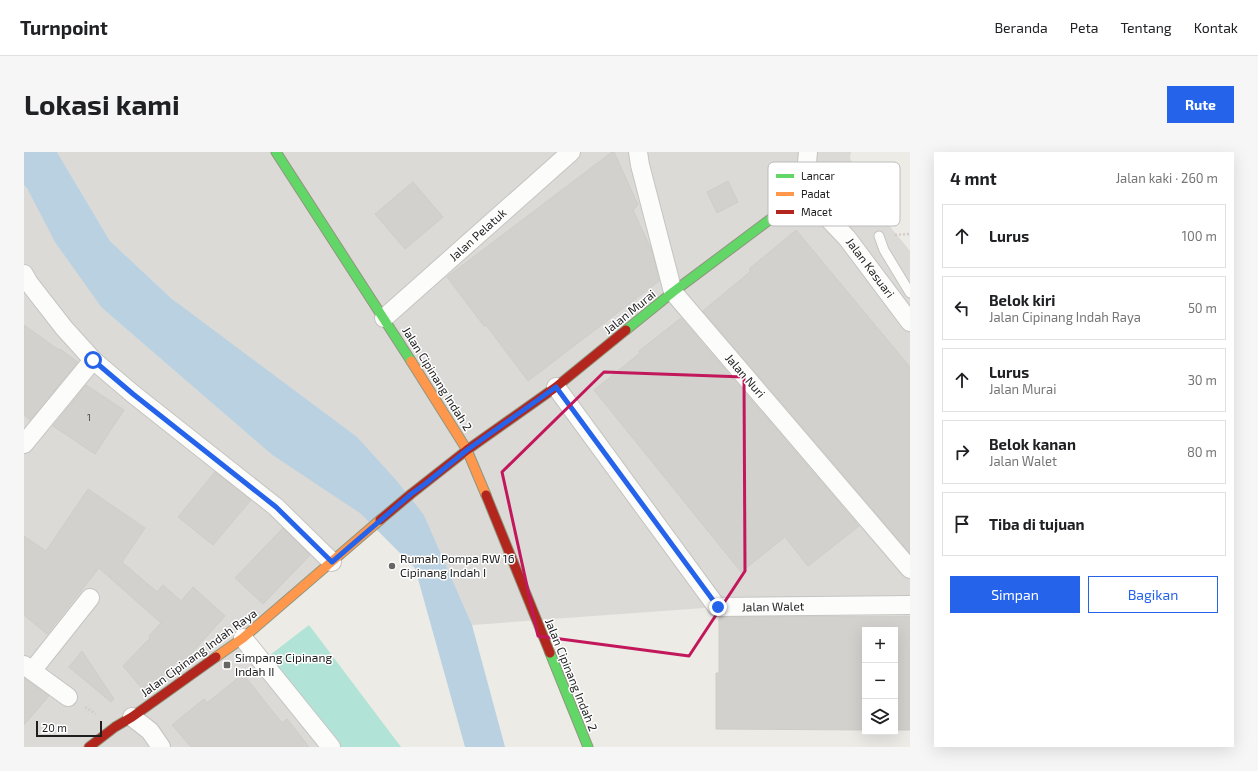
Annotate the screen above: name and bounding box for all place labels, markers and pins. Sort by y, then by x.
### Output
place label: Rumah Pompa RW 16 Cipinang Indah I [400,551,515,579]
marker: Rumah Pompa RW 16 Cipinang Indah I [387,561,397,571]
place label: Simpang Cipinang Indah II [235,650,332,678]
marker: Simpang Cipinang Indah II [222,660,232,670]

